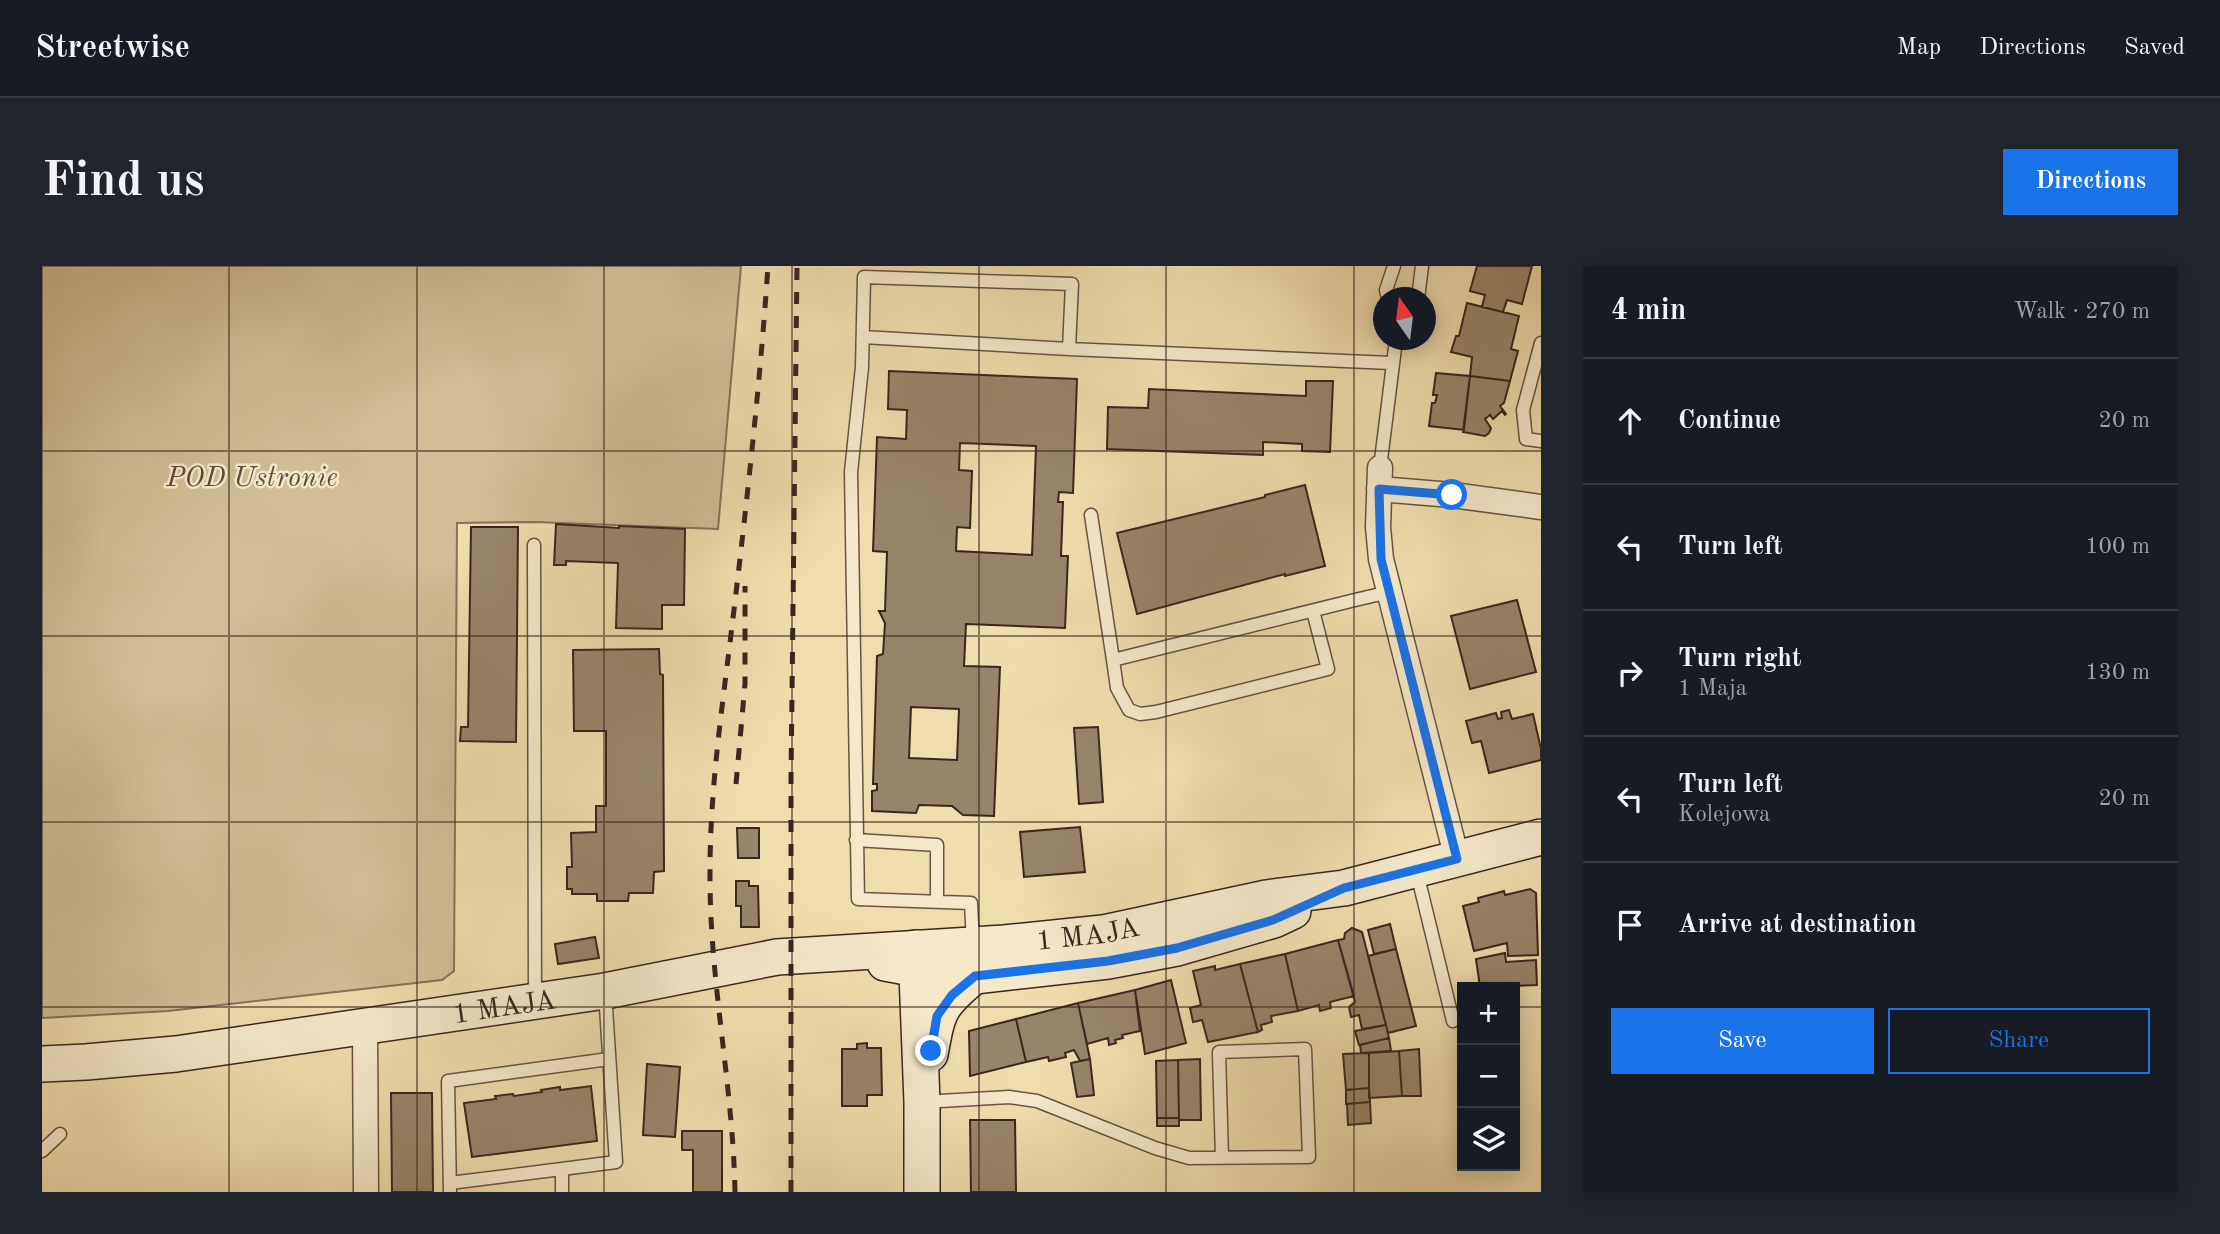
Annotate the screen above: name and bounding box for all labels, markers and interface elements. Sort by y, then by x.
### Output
text: Streetwise [35,32,190,65]
text: Map [1897,36,1941,60]
text: Directions [1979,36,2086,60]
text: Saved [2124,36,2185,60]
button: Directions [2003,149,2178,215]
text: Find us [42,158,205,207]
north arrow [1373,287,1436,350]
text: 4 min [1611,296,1686,326]
text: Walk · 270 m [2014,300,2150,323]
icon: ahead [1611,402,1649,440]
text: Continue [1678,408,1781,434]
text: 20 m [2099,409,2150,432]
park label: POD Ustronie [165,465,338,493]
route start [1436,479,1467,510]
icon: left [1611,528,1649,566]
text: Turn left [1678,534,1783,560]
text: 100 m [2085,535,2150,558]
text: Turn right [1678,646,1801,672]
icon: right [1611,654,1649,692]
text: 130 m [2085,661,2150,684]
text: 1 Maja [1678,677,1747,700]
text: Turn left [1678,772,1783,798]
icon: left [1611,780,1649,818]
text: 20 m [2099,787,2150,810]
text: Kolejowa [1678,803,1770,826]
icon: arrive [1611,906,1649,944]
text: Arrive at destination [1678,912,1917,938]
street label: 1 MAJA [1035,915,1142,957]
map controls [1457,982,1520,1171]
button: + [1457,982,1520,1045]
street label: 1 MAJA [451,987,558,1030]
button: Save [1611,1008,1874,1074]
button: Share [1888,1008,2150,1074]
route end [915,1035,946,1066]
button: − [1457,1045,1520,1108]
button: layers [1457,1108,1520,1171]

